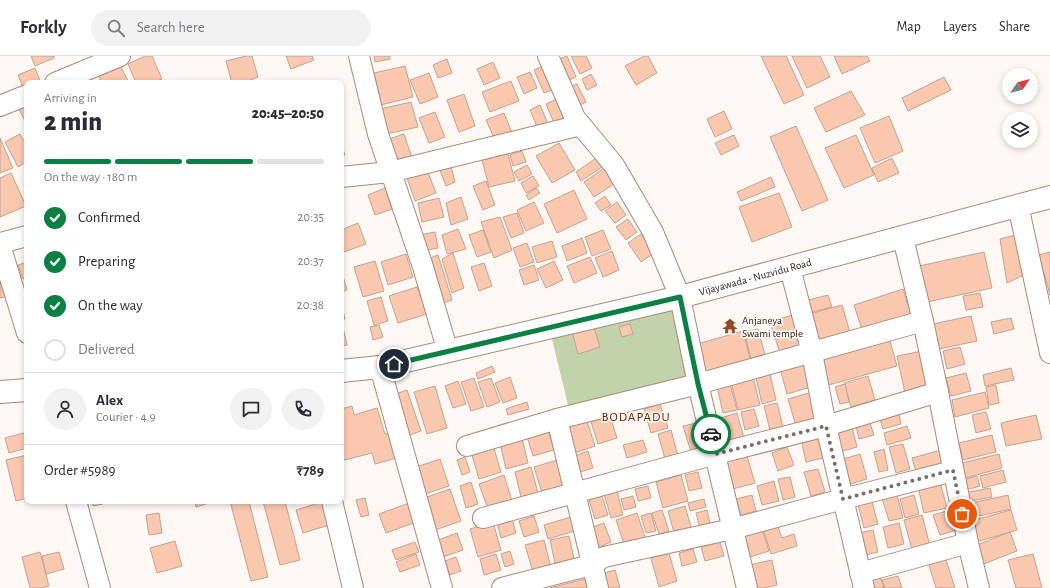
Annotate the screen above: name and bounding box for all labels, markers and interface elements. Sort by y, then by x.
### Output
search box [91,10,371,46]
icon: search [105,17,127,39]
text: Forkly [20,18,67,37]
text: Search here [137,20,205,35]
text: Map [896,20,921,34]
text: Layers [943,20,977,34]
text: Share [999,20,1030,34]
north arrow [1002,68,1038,104]
map controls [1002,68,1038,148]
text: Arriving in [44,92,97,105]
text: 20:45–20:50 [252,106,324,121]
text: 2 min [44,109,102,135]
button: layers [1002,112,1038,148]
text: On the way · 180 m [44,171,137,184]
icon: check [44,207,66,229]
text: Confirmed [78,210,140,225]
text: 20:35 [297,211,324,224]
icon: check [44,251,66,273]
text: Preparing [78,254,135,269]
text: 20:37 [297,255,324,268]
street label: Vijayawada - Nuzvidu Road [697,256,813,297]
icon: check [44,295,66,317]
text: On the way [78,298,143,313]
text: 20:38 [297,299,324,312]
place label: Anjaneya Swami temple [742,315,803,339]
temple icon: Anjaneya Swami temple [721,317,739,335]
text: Delivered [78,342,135,357]
pin [377,347,411,381]
icon: home [383,353,405,375]
button: person [44,388,86,430]
button: chat [230,388,272,430]
button: phone [282,388,324,430]
text: Alex [96,393,123,408]
text: Courier · 4.9 [96,411,156,424]
district label: BODAPADU [601,411,671,424]
courier [691,414,731,454]
icon: car [700,423,722,445]
text: Order #5989 [44,463,116,478]
text: ₹789 [297,463,324,478]
pin [945,497,979,531]
icon: bag [951,503,973,525]

